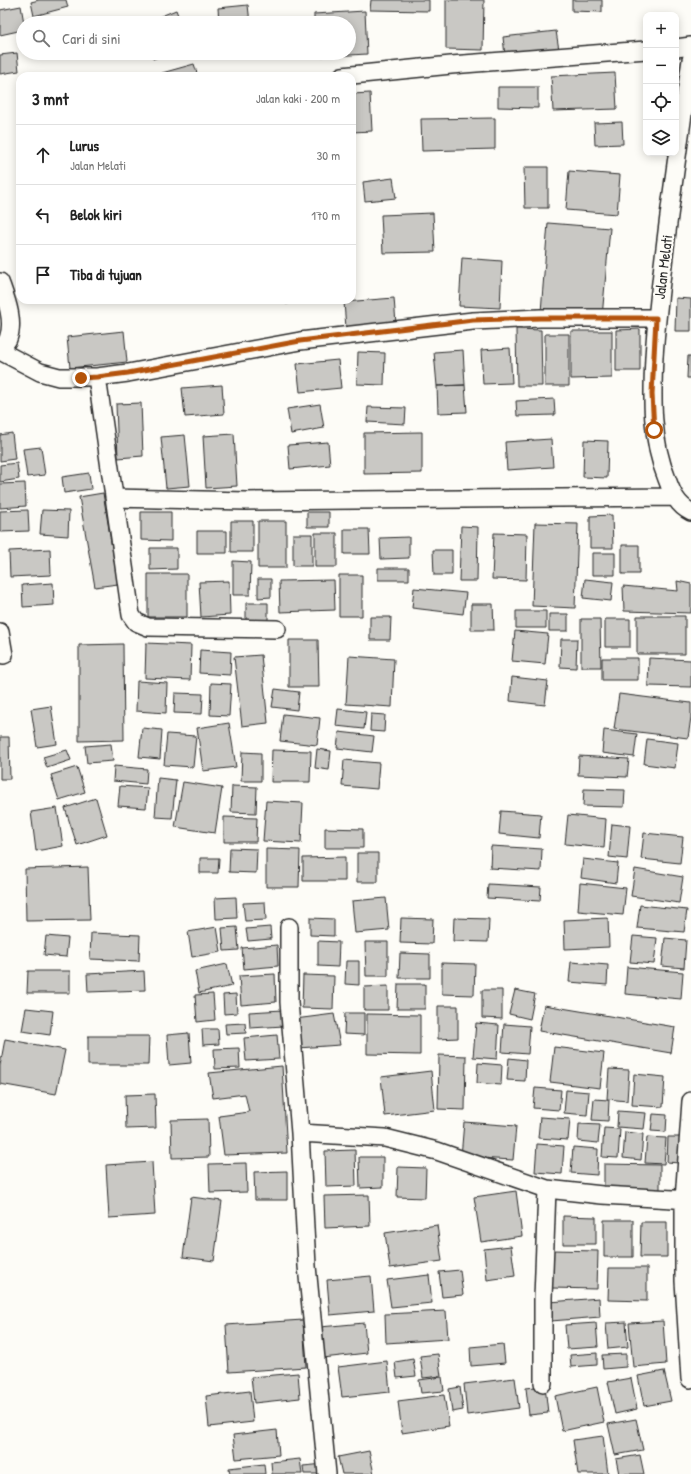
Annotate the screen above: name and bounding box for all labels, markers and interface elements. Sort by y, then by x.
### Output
map controls [643,12,679,156]
button: + [643,12,679,48]
search box [16,16,356,60]
icon: search [30,27,52,49]
text: Cari di sini [62,28,121,49]
button: − [643,48,679,84]
button: locate [643,84,679,120]
text: 3 mnt [32,87,69,110]
text: Jalan kaki · 200 m [256,89,340,107]
button: layers [643,120,679,156]
text: Lurus [70,135,99,156]
icon: ahead [32,144,54,166]
text: 30 m [317,146,340,164]
text: Jalan Melati [70,156,126,174]
icon: left [32,204,54,226]
text: Belok kiri [70,204,122,225]
text: 170 m [311,206,340,224]
street label: Jalan Melati [649,234,677,300]
icon: arrive [32,264,54,286]
text: Tiba di tujuan [70,264,142,285]
route end [72,369,90,387]
route start [645,421,663,439]

